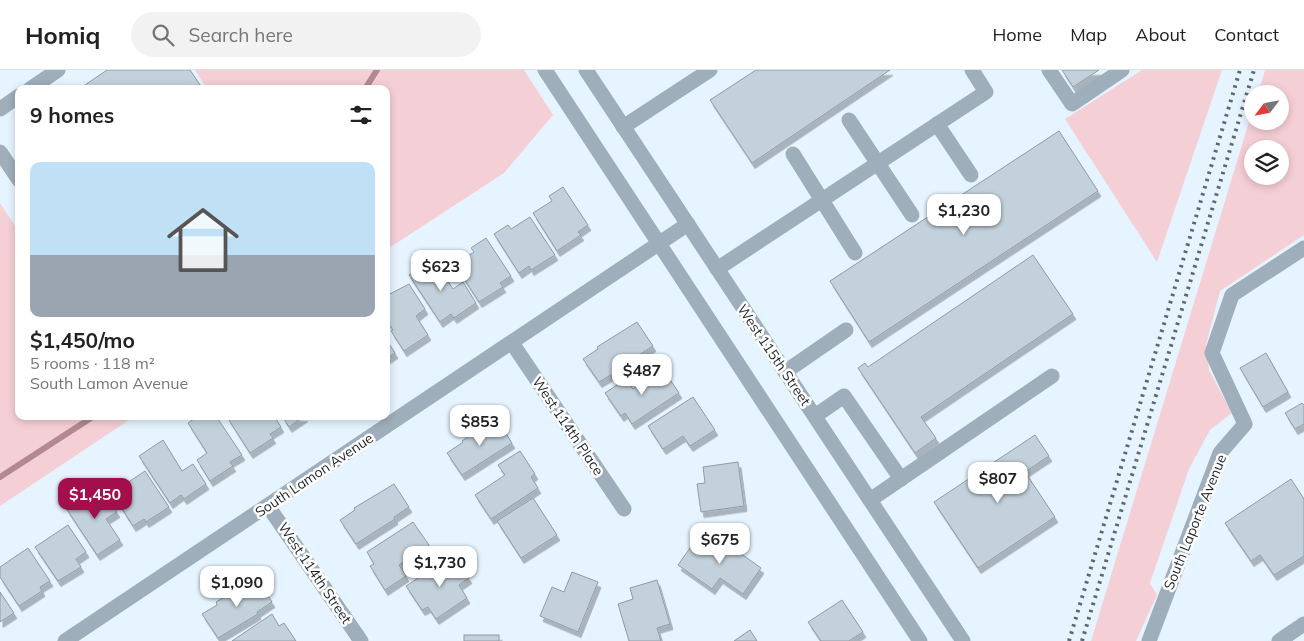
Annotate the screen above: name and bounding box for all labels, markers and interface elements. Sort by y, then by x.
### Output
search box [131,12,481,57]
text: Homiq [25,20,101,50]
icon: search [149,21,177,49]
text: Search here [189,23,293,47]
text: Home [992,23,1042,46]
text: Map [1070,23,1107,46]
text: About [1135,23,1186,46]
text: Contact [1214,23,1279,46]
north arrow [1244,85,1289,130]
map controls [1244,85,1289,185]
icon: filters [347,101,375,129]
text: 9 homes [30,102,114,128]
button: layers [1244,140,1289,185]
pin: $1,230 [923,194,1005,236]
icon: home [158,195,248,285]
text: $1,230 [938,200,990,220]
pin: $623 [411,250,471,292]
text: $623 [422,256,460,276]
street label: West 115th Street [733,301,815,409]
text: $1,450/mo [30,327,135,353]
text: 5 rooms · 118 m² [30,353,155,373]
pin: $487 [612,354,672,396]
text: $487 [623,360,661,380]
text: South Lamon Avenue [30,373,188,393]
street label: West 114th Place [528,373,608,479]
pin: $853 [450,404,510,447]
text: $853 [461,411,499,431]
street label: South Lamon Avenue [252,429,376,521]
street label: South Laporte Avenue [1160,452,1230,592]
pin: $807 [968,462,1028,504]
text: $807 [979,468,1017,488]
pin: $1,450 [54,478,136,520]
text: $1,450 [69,484,121,504]
street label: West 114th Street [274,519,356,627]
pin: $675 [690,522,750,565]
text: $675 [701,529,739,549]
pin: $1,730 [399,546,481,588]
text: $1,730 [414,552,466,572]
pin: $1,090 [196,566,278,608]
text: $1,090 [211,572,263,592]

